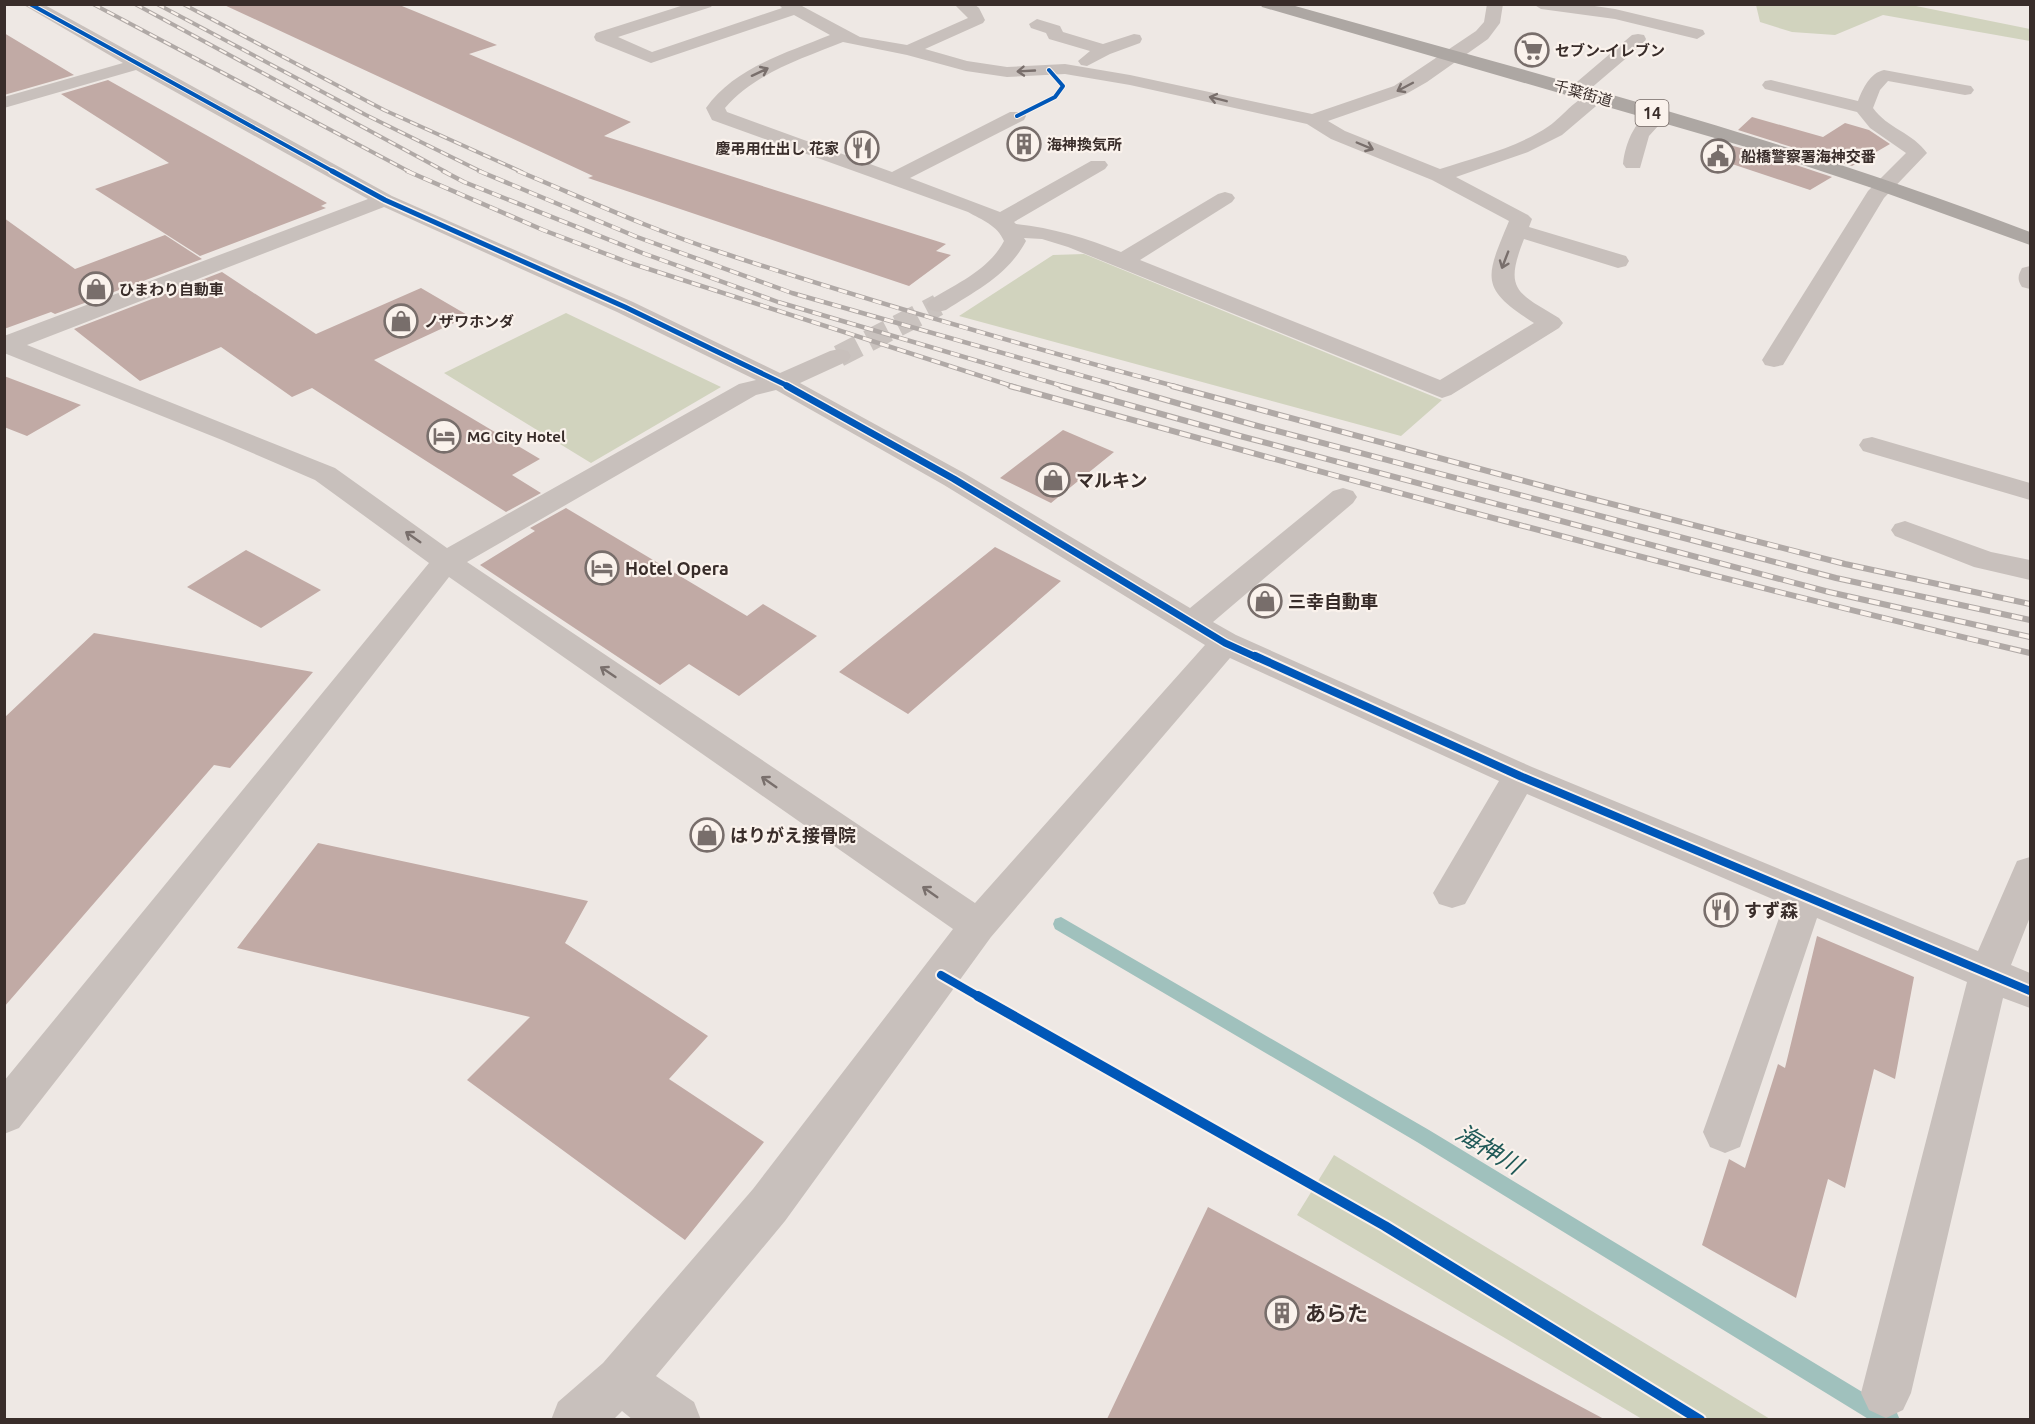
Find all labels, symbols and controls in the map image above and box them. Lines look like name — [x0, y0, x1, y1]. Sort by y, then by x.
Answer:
supermarket icon: セブン-イレブン — [1514, 32, 1550, 68]
place label: セブン-イレブン — [1555, 42, 1665, 59]
one-way arrow — [1017, 65, 1037, 76]
one-way arrow — [751, 66, 769, 78]
street label: 千葉街道 — [1552, 77, 1614, 109]
one-way arrow — [1397, 81, 1414, 93]
one-way arrow — [1209, 93, 1228, 105]
road number: 14 — [1636, 100, 1668, 126]
building icon: 海神換気所 — [1006, 126, 1042, 162]
restaurant icon: 慶弔用仕出し 花家 — [844, 130, 880, 166]
place label: 海神換気所 — [1047, 136, 1122, 153]
public building icon: 船橋警察署海神交番 — [1700, 138, 1736, 174]
place label: 慶弔用仕出し 花家 — [715, 140, 839, 157]
one-way arrow — [1356, 141, 1374, 152]
place label: 船橋警察署海神交番 — [1741, 148, 1876, 165]
one-way arrow — [1499, 250, 1510, 269]
shop icon: ひまわり自動車 — [78, 271, 114, 307]
place label: ひまわり自動車 — [119, 281, 224, 298]
shop icon: ノザワホンダ — [383, 303, 419, 339]
place label: ノザワホンダ — [424, 313, 514, 330]
hotel icon: MG City Hotel — [426, 418, 462, 454]
place label: MG City Hotel — [467, 428, 566, 445]
shop icon: マルキン — [1035, 462, 1071, 498]
place label: マルキン — [1076, 470, 1147, 490]
one-way arrow — [406, 531, 422, 543]
hotel icon: Hotel Opera — [584, 550, 620, 586]
place label: Hotel Opera — [625, 558, 729, 578]
shop icon: 三幸自動車 — [1247, 583, 1283, 619]
place label: 三幸自動車 — [1288, 591, 1378, 611]
one-way arrow — [601, 666, 617, 678]
one-way arrow — [762, 776, 778, 788]
shop icon: はりがえ接骨院 — [689, 817, 725, 853]
place label: はりがえ接骨院 — [730, 825, 856, 845]
one-way arrow — [922, 886, 939, 898]
restaurant icon: すず森 — [1703, 892, 1739, 928]
place label: すず森 — [1744, 900, 1798, 920]
water label: 海神川 — [1451, 1119, 1529, 1181]
building icon: あらた — [1264, 1295, 1300, 1331]
place label: あらた — [1305, 1301, 1368, 1325]

